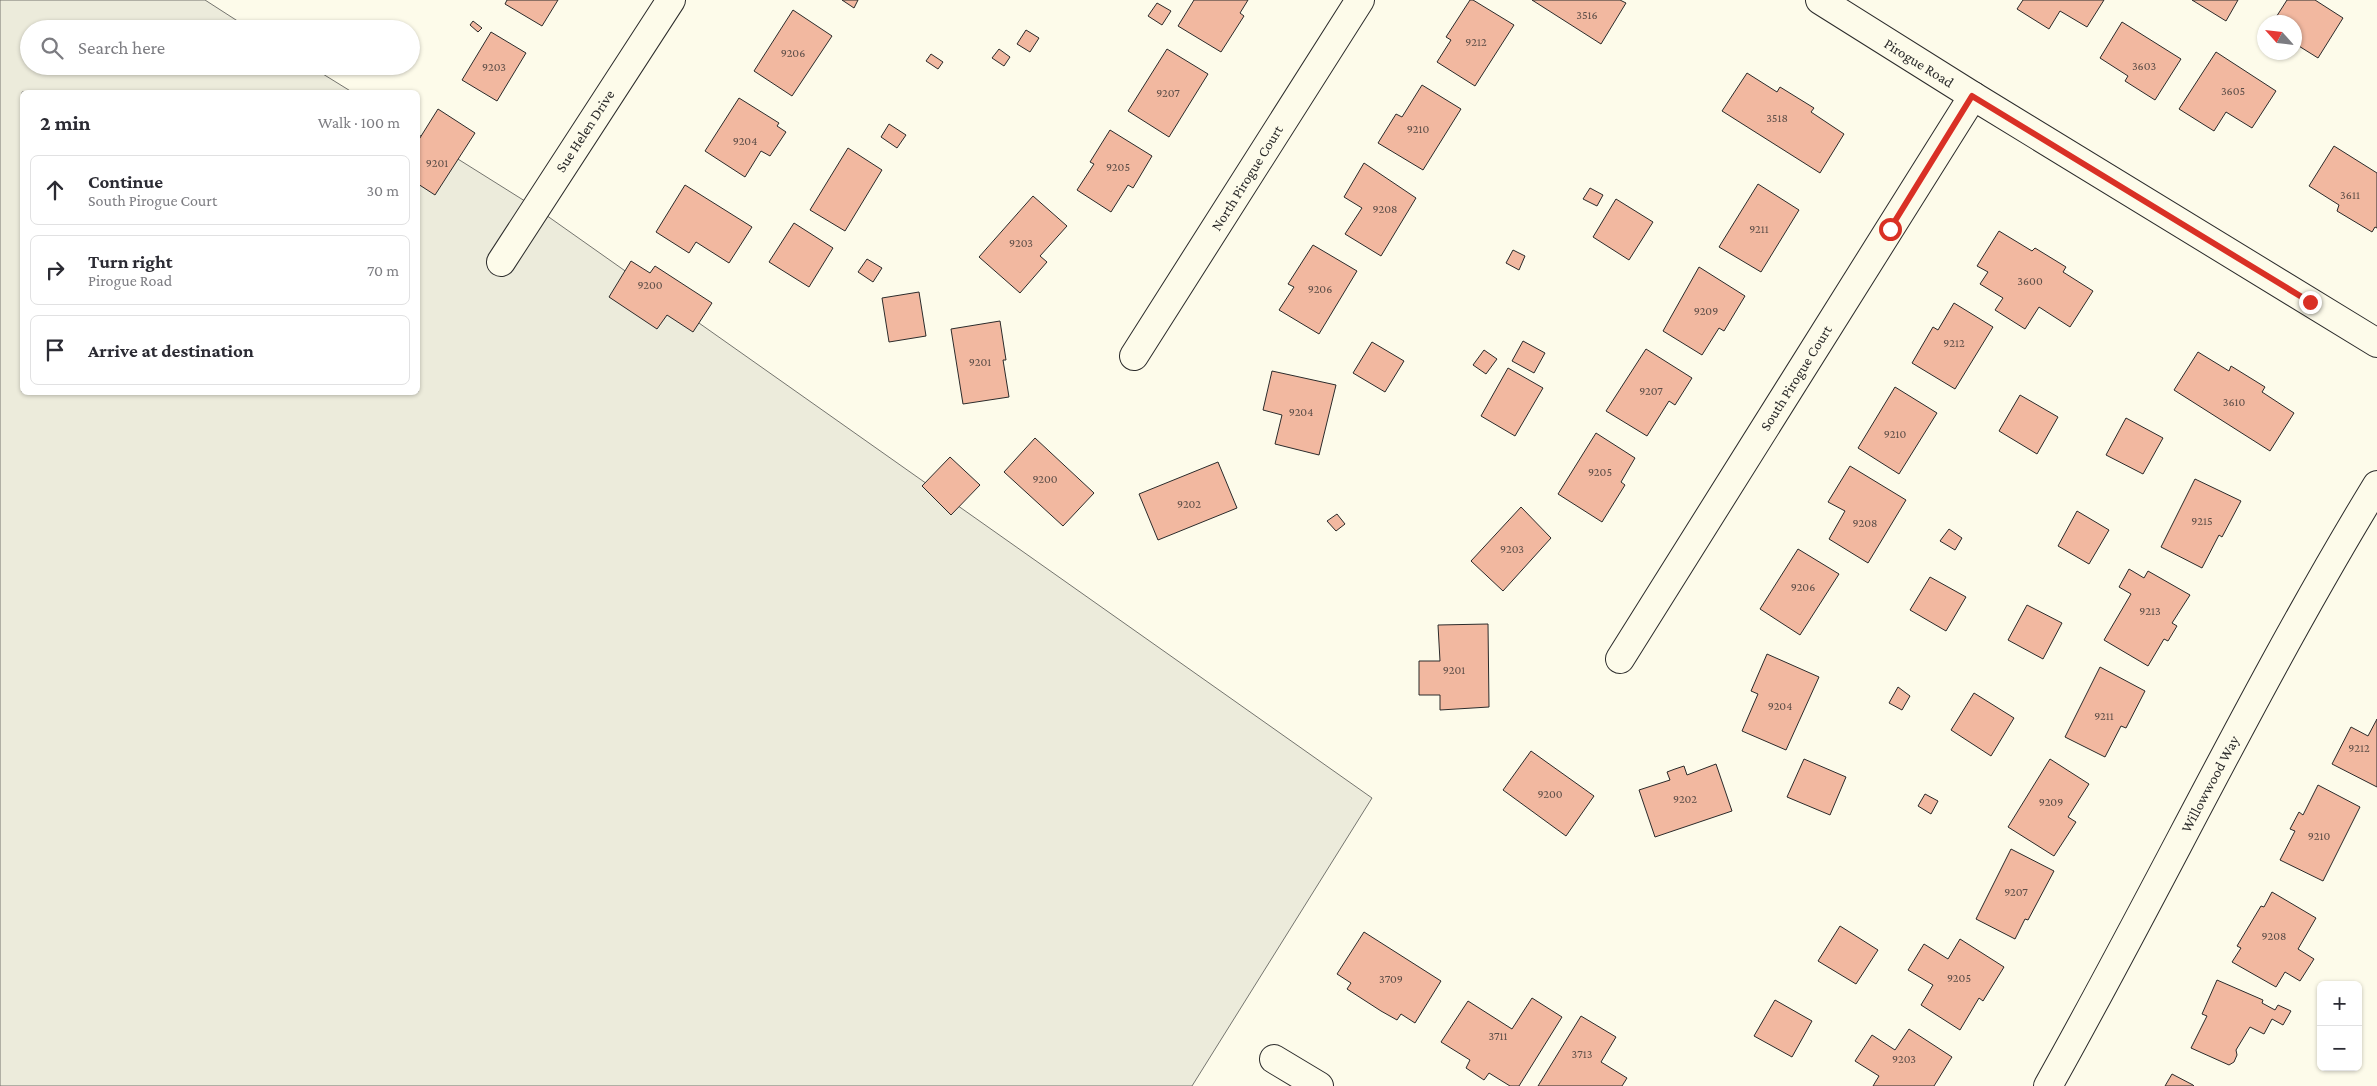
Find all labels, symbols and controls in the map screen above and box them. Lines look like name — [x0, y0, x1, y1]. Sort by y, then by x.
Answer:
house number: 3516 — [1576, 8, 1598, 22]
north arrow — [2257, 15, 2302, 60]
search box — [20, 20, 420, 75]
icon: search — [38, 34, 66, 62]
house number: 9212 — [1465, 35, 1487, 49]
street label: Pirogue Road — [1881, 35, 1957, 92]
text: Search here — [78, 37, 165, 58]
house number: 9206 — [781, 46, 805, 60]
house number: 3603 — [2132, 59, 2156, 73]
house number: 9203 — [482, 60, 506, 74]
house number: 3605 — [2221, 84, 2245, 98]
house number: 9207 — [1156, 86, 1180, 100]
street label: Sue Helen Drive — [552, 87, 618, 175]
text: 2 min — [40, 111, 91, 135]
house number: 3518 — [1766, 111, 1788, 125]
text: Walk · 100 m — [318, 114, 400, 131]
street label: North Pirogue Court — [1208, 121, 1287, 234]
house number: 9210 — [1407, 122, 1429, 136]
house number: 9204 — [733, 134, 757, 148]
house number: 9201 — [426, 156, 448, 170]
house number: 9205 — [1106, 160, 1130, 174]
text: Continue — [88, 171, 163, 192]
icon: ahead — [41, 176, 69, 204]
text: 30 m — [367, 182, 399, 199]
house number: 3611 — [2340, 188, 2360, 202]
text: South Pirogue Court — [88, 192, 217, 209]
house number: 9208 — [1373, 202, 1397, 216]
route start — [1879, 218, 1902, 241]
house number: 9211 — [1749, 222, 1769, 236]
house number: 9203 — [1009, 236, 1033, 250]
text: Turn right — [88, 251, 173, 272]
icon: right — [41, 256, 69, 284]
text: 70 m — [367, 262, 399, 279]
text: Pirogue Road — [88, 272, 172, 289]
house number: 3600 — [2017, 274, 2043, 288]
house number: 9200 — [637, 278, 663, 292]
house number: 9206 — [1308, 282, 1332, 296]
route end — [2299, 291, 2322, 314]
house number: 9209 — [1694, 304, 1718, 318]
street label: South Pirogue Court — [1757, 321, 1836, 434]
icon: arrive — [41, 336, 69, 364]
house number: 9212 — [1943, 336, 1965, 350]
text: Arrive at destination — [88, 340, 254, 361]
house number: 9201 — [969, 355, 991, 369]
house number: 9207 — [1639, 384, 1663, 398]
house number: 3610 — [2223, 395, 2245, 409]
house number: 9204 — [1289, 405, 1313, 419]
house number: 9210 — [1884, 427, 1906, 441]
house number: 9205 — [1588, 465, 1612, 479]
house number: 9200 — [1032, 472, 1058, 486]
house number: 9202 — [1177, 497, 1201, 511]
house number: 9215 — [2191, 514, 2213, 528]
house number: 9208 — [1853, 516, 1877, 530]
house number: 9203 — [1500, 542, 1524, 556]
house number: 9206 — [1791, 580, 1815, 594]
house number: 9213 — [2139, 604, 2161, 618]
house number: 9201 — [1443, 663, 1465, 677]
house number: 9204 — [1768, 699, 1792, 713]
house number: 9211 — [2094, 709, 2114, 723]
street label: Willowwood Way — [2178, 733, 2243, 836]
house number: 9212 — [2348, 741, 2370, 755]
house number: 9200 — [1537, 787, 1563, 801]
house number: 9202 — [1673, 792, 1697, 806]
house number: 9209 — [2039, 795, 2063, 809]
house number: 9210 — [2308, 829, 2330, 843]
house number: 9207 — [2004, 885, 2028, 899]
house number: 9208 — [2262, 929, 2286, 943]
house number: 9205 — [1947, 971, 1971, 985]
house number: 3709 — [1379, 972, 1403, 986]
map controls — [2317, 981, 2362, 1071]
button: + — [2317, 981, 2362, 1026]
button: − — [2317, 1026, 2362, 1071]
house number: 3711 — [1488, 1029, 1508, 1043]
house number: 3713 — [1572, 1047, 1593, 1061]
house number: 9203 — [1892, 1052, 1916, 1066]

